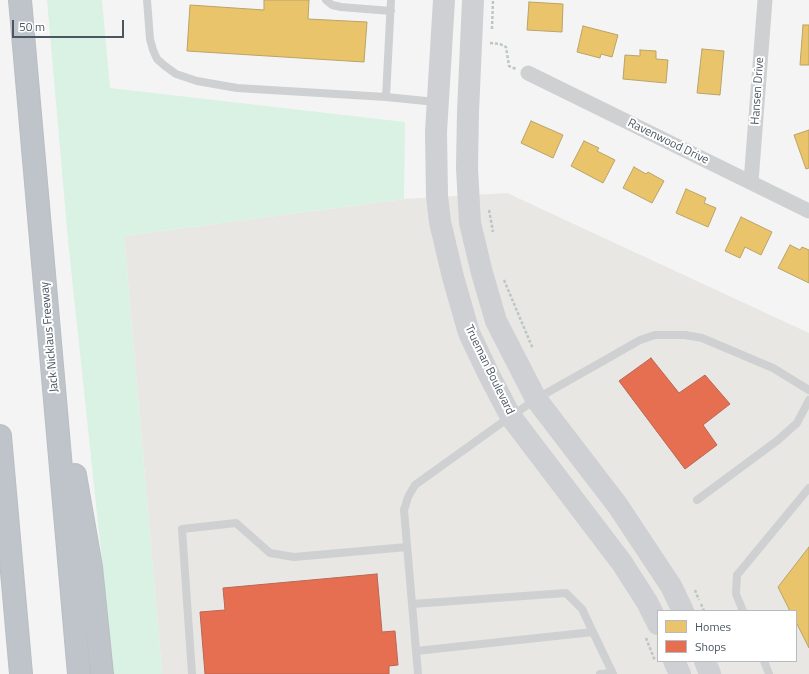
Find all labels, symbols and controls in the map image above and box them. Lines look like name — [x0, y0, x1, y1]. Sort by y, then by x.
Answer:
scale bar — [14, 12, 126, 38]
text: 50 m — [19, 17, 45, 36]
street label: Hansen Drive — [748, 57, 768, 125]
street label: Ravenwood Drive — [625, 116, 711, 168]
street label: Jack Nicklaus Freeway — [38, 281, 62, 393]
street label: Trueman Boulevard — [461, 323, 517, 417]
legend — [657, 610, 797, 662]
text: Homes — [695, 617, 731, 636]
text: Shops — [695, 637, 726, 656]

